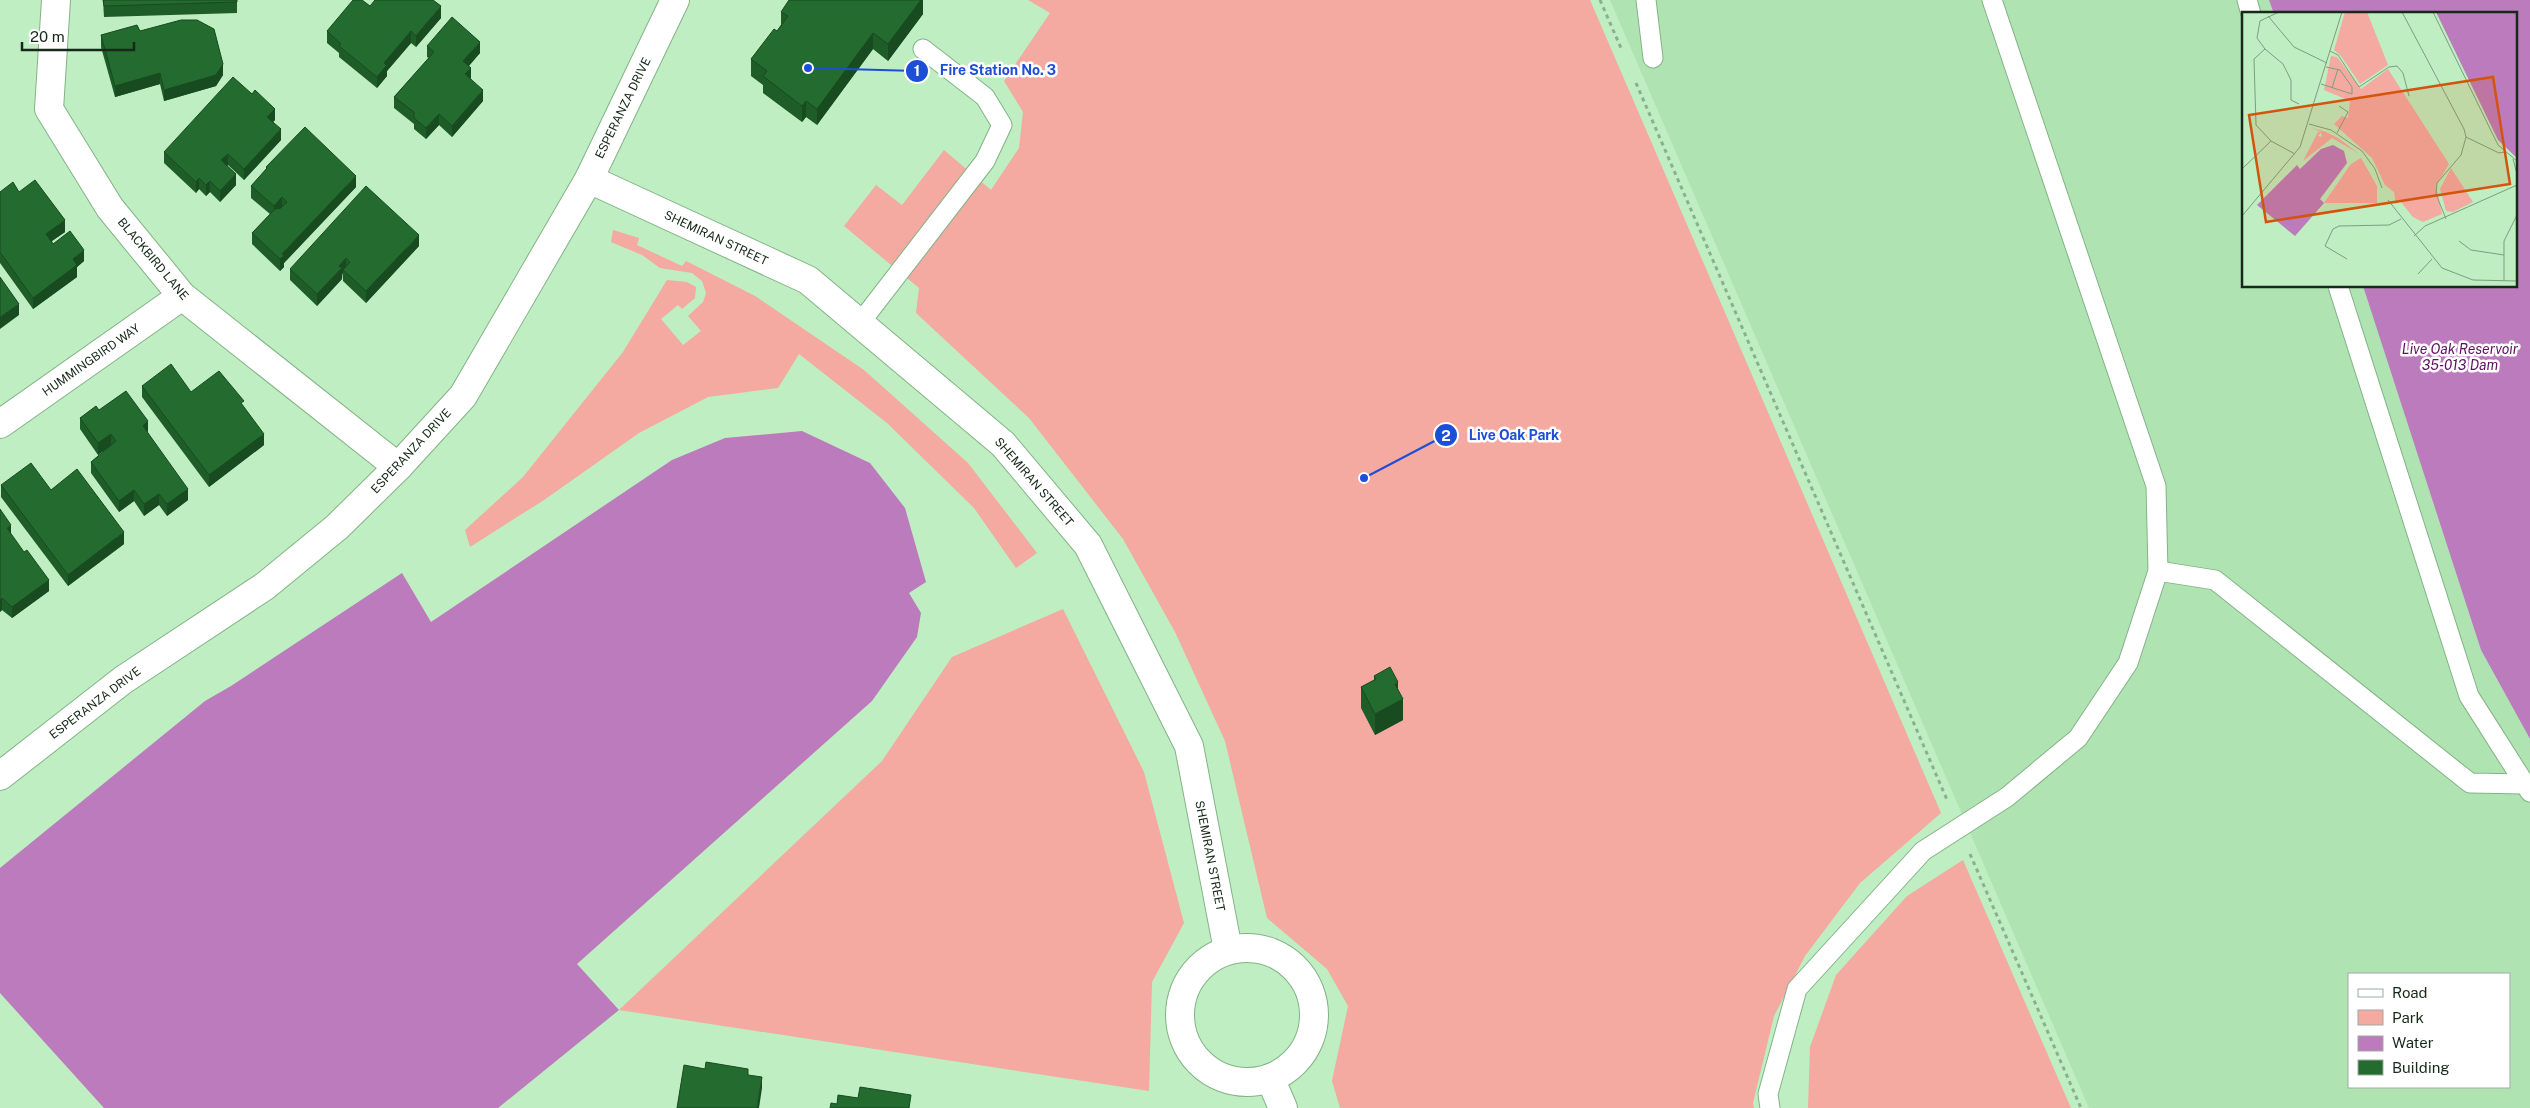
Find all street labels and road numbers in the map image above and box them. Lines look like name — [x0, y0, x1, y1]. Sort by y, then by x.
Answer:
street label: ESPERANZA DRIVE — [592, 55, 654, 161]
street label: SHEMIRAN STREET — [662, 208, 770, 268]
street label: BLACKBIRD LANE — [115, 215, 191, 303]
street label: HUMMINGBIRD WAY — [40, 321, 143, 399]
street label: ESPERANZA DRIVE — [368, 406, 454, 496]
street label: SHEMIRAN STREET — [992, 435, 1076, 529]
street label: ESPERANZA DRIVE — [47, 664, 143, 742]
street label: SHEMIRAN STREET — [1192, 799, 1228, 913]

